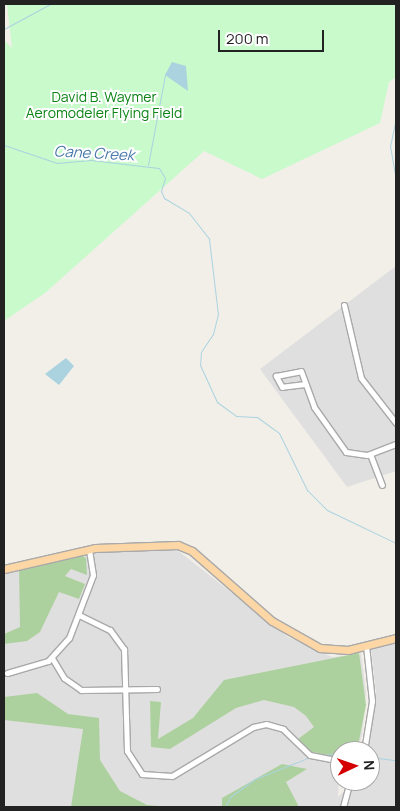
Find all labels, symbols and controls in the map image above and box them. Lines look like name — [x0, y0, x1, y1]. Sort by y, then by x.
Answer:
scale bar — [220, 20, 326, 52]
text: 200 m — [226, 28, 269, 49]
park label: David B. Waymer Aeromodeler Flying Field — [26, 89, 182, 121]
water label: Cane Creek — [53, 142, 135, 164]
north arrow — [330, 741, 380, 791]
text: N — [360, 760, 379, 771]

